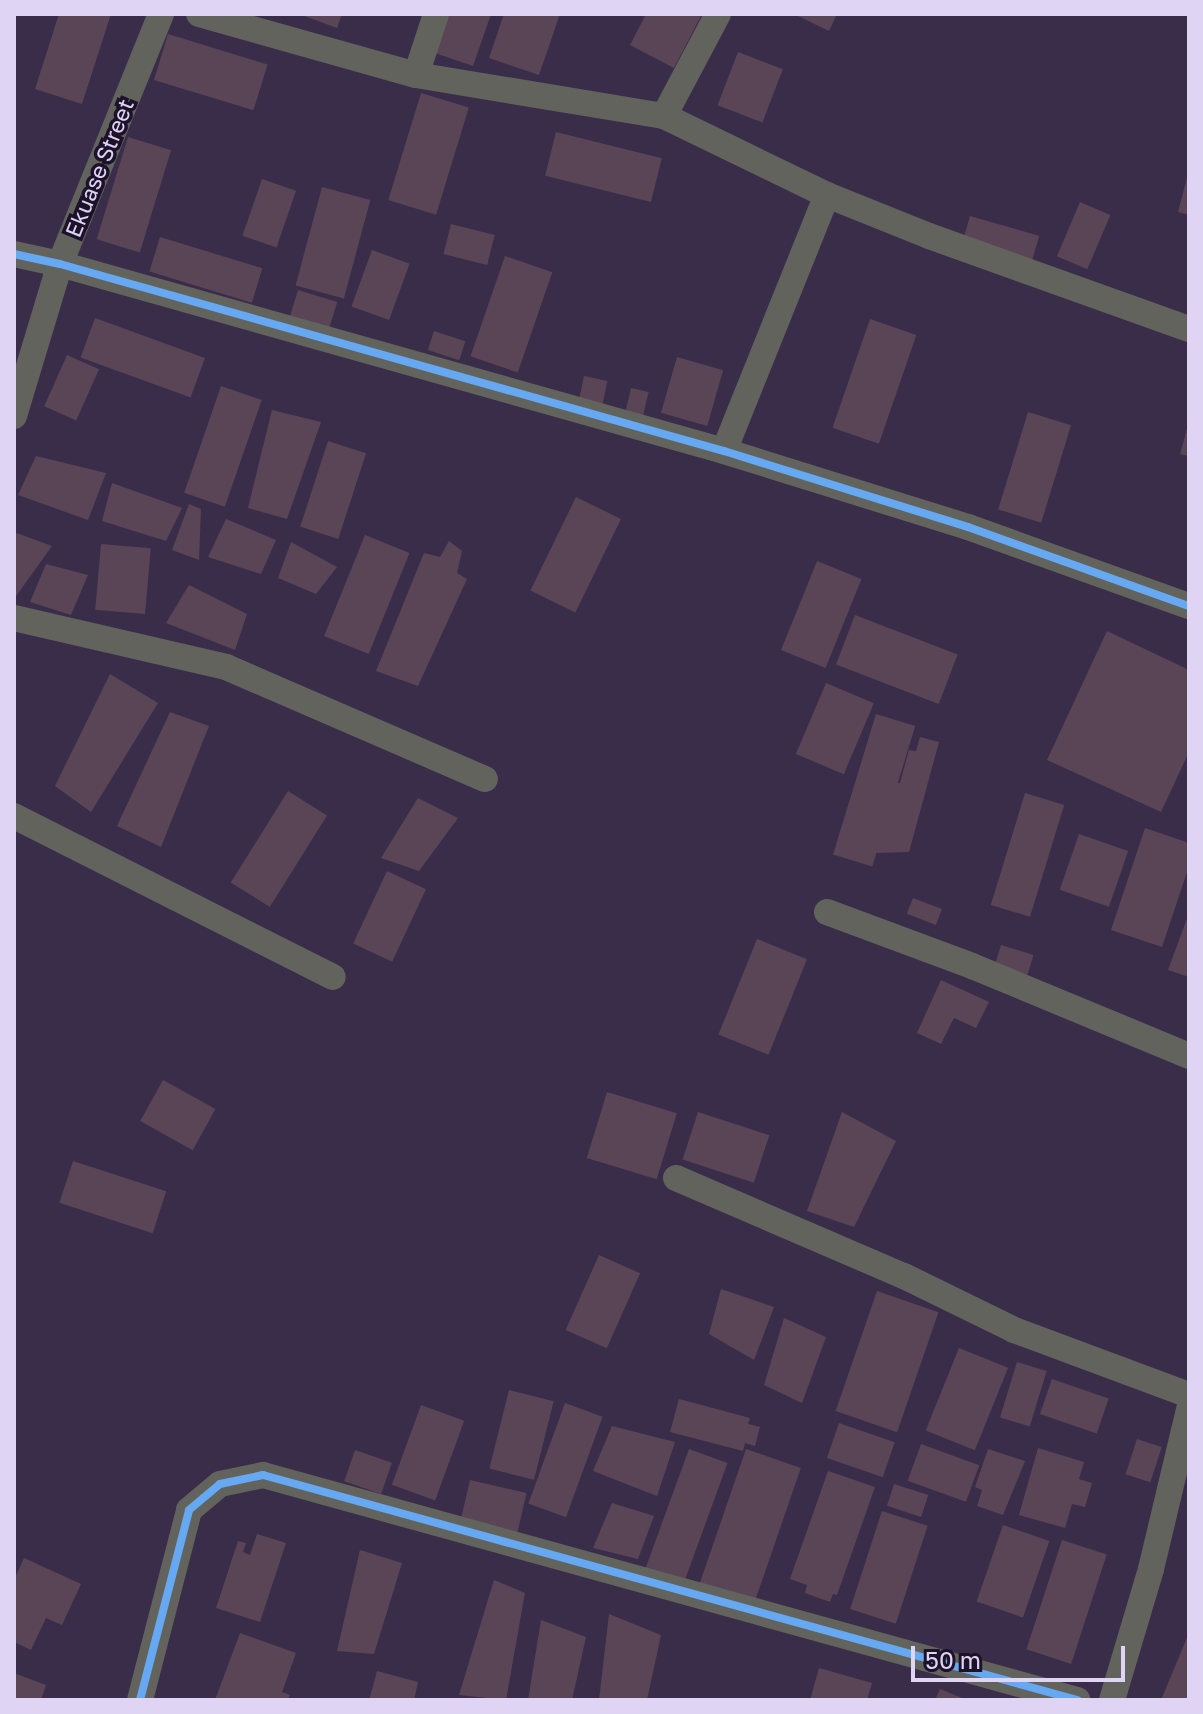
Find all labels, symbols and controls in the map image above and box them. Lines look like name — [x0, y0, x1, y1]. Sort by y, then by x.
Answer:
street label: Ekuase Street — [59, 95, 139, 241]
scale bar — [915, 1630, 1129, 1680]
text: 50 m — [925, 1645, 981, 1674]

